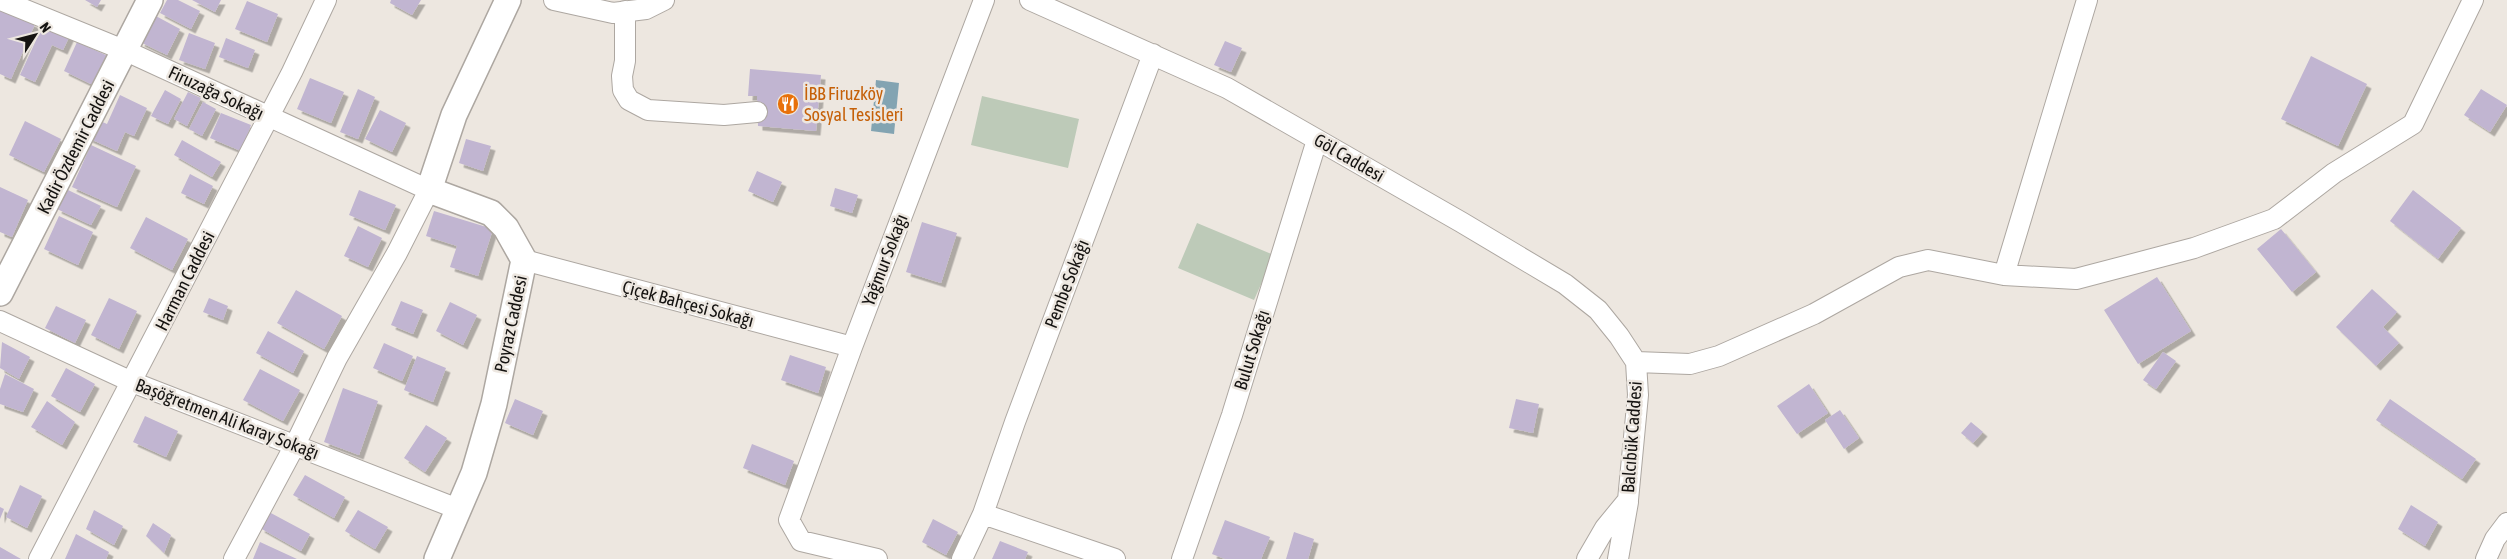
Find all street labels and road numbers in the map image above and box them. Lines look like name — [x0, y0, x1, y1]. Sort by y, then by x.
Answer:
street label: Firuzağa Sokağı — [165, 61, 267, 124]
street label: Kadir Özdemir Caddesi — [33, 76, 118, 217]
street label: Göl Caddesi — [1310, 129, 1388, 186]
street label: Yağmur Sokağı — [857, 211, 912, 309]
street label: Harman Caddesi — [150, 228, 219, 334]
street label: Pembe Sokağı — [1040, 237, 1093, 331]
street label: Poyraz Caddesi — [490, 273, 531, 374]
street label: Çiçek Bahçesi Sokağı — [620, 276, 756, 331]
street label: Bulut Sokağı — [1229, 307, 1274, 392]
street label: Başöğretmen Ali Karay Sokağı — [132, 374, 322, 463]
street label: Balcıbük Caddesi — [1617, 380, 1646, 494]

